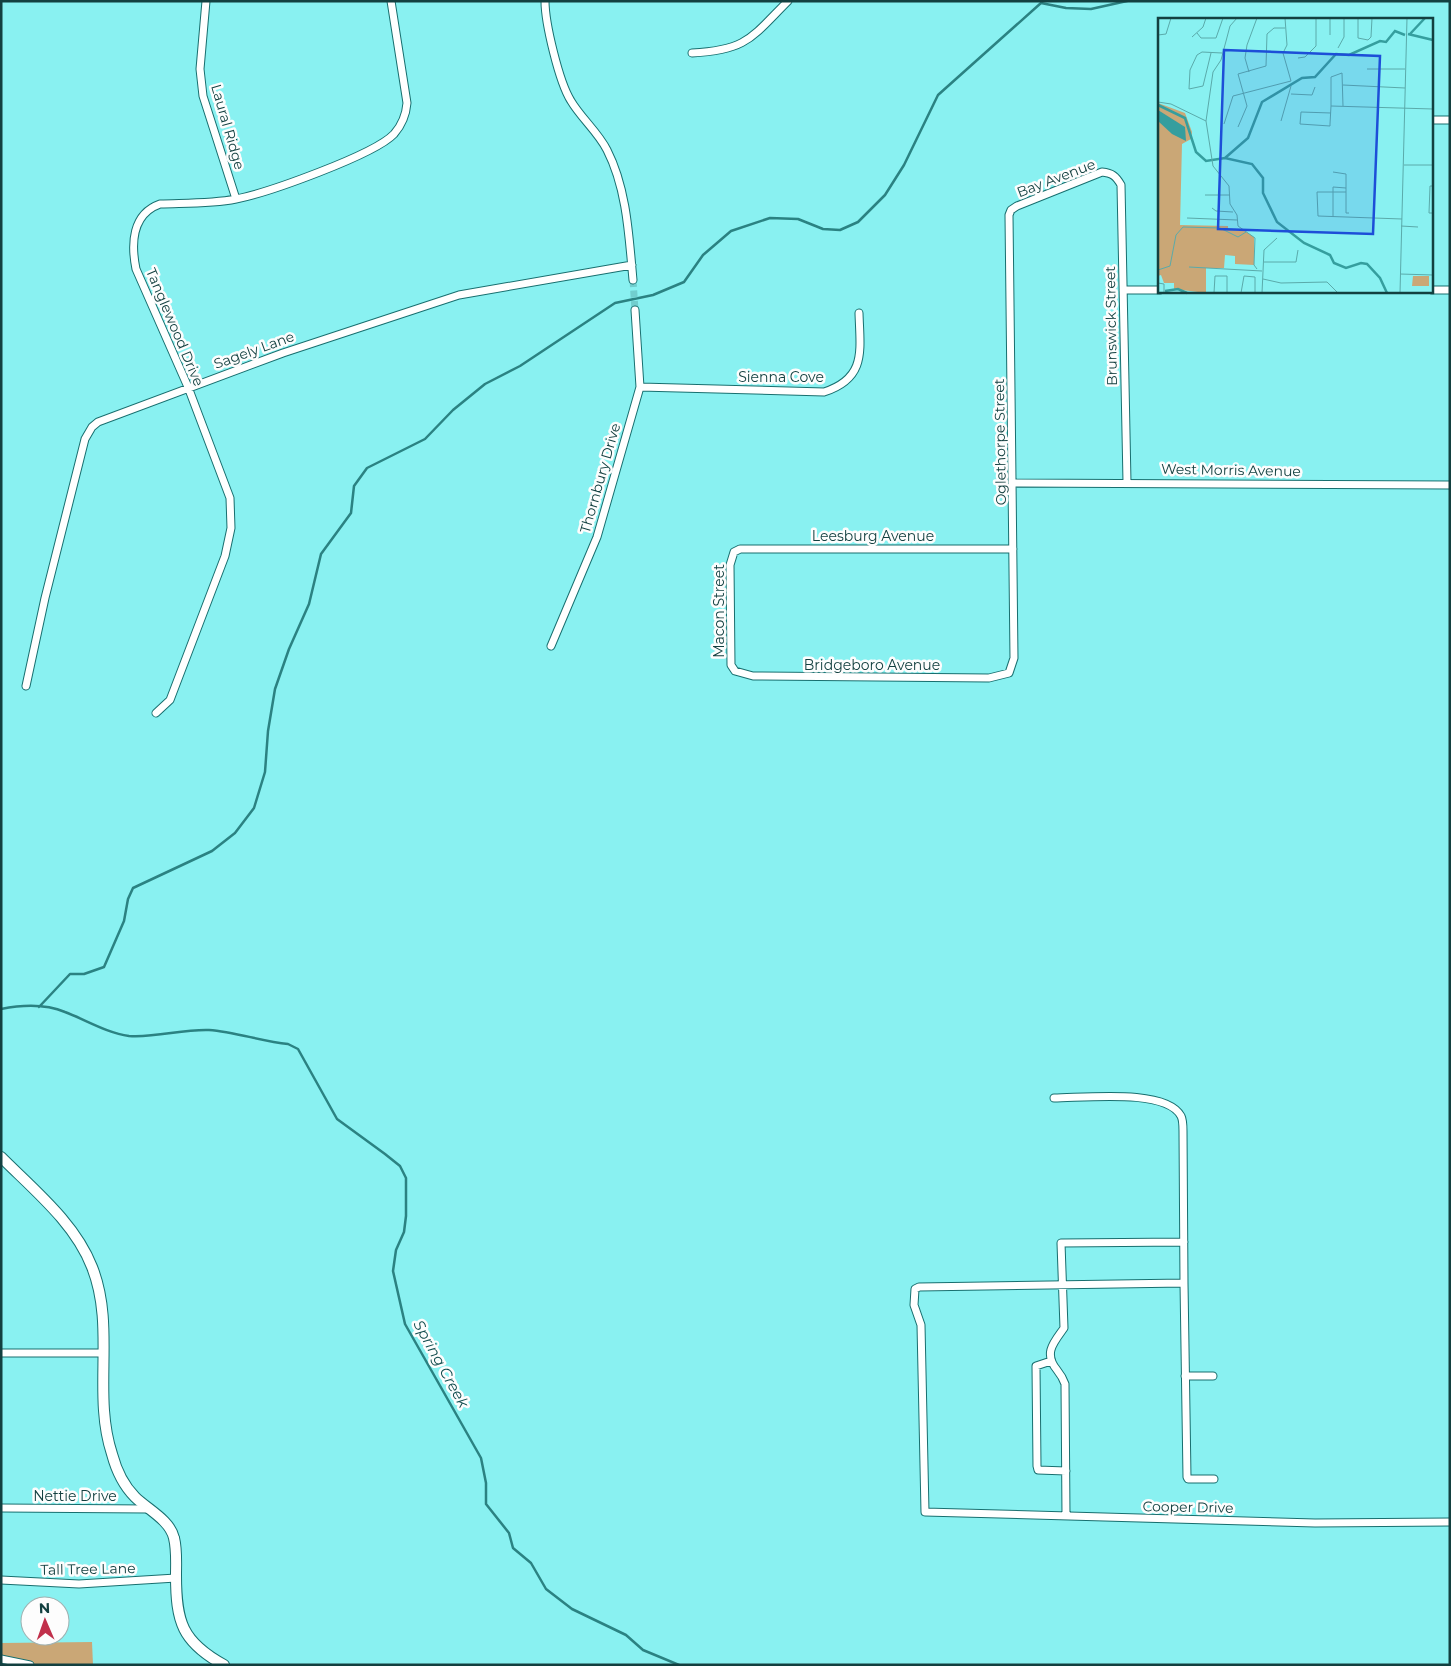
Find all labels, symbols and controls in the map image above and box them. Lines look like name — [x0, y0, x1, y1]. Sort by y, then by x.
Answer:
inset map — [1158, 18, 1434, 292]
street label: Laural Ridge — [207, 82, 249, 172]
street label: Bay Avenue — [1014, 155, 1098, 201]
street label: Tanglewood Drive — [142, 265, 208, 389]
street label: Brunswick Street — [1101, 266, 1121, 386]
street label: Sagely Lane — [211, 327, 297, 373]
street label: Sienna Cove — [738, 368, 824, 386]
street label: Oglethorpe Street — [990, 378, 1010, 506]
street label: Thornbury Drive — [576, 421, 624, 535]
street label: West Morris Avenue — [1161, 460, 1301, 480]
street label: Leesburg Avenue — [812, 527, 934, 545]
street label: Macon Street — [710, 564, 728, 658]
street label: Bridgeboro Avenue — [804, 656, 940, 674]
water label: Spring Creek — [410, 1317, 474, 1412]
street label: Nettie Drive — [33, 1487, 117, 1505]
street label: Cooper Drive — [1142, 1497, 1234, 1517]
street label: Tall Tree Lane — [40, 1559, 136, 1579]
north arrow — [20, 1596, 70, 1646]
text: N — [39, 1599, 51, 1617]

